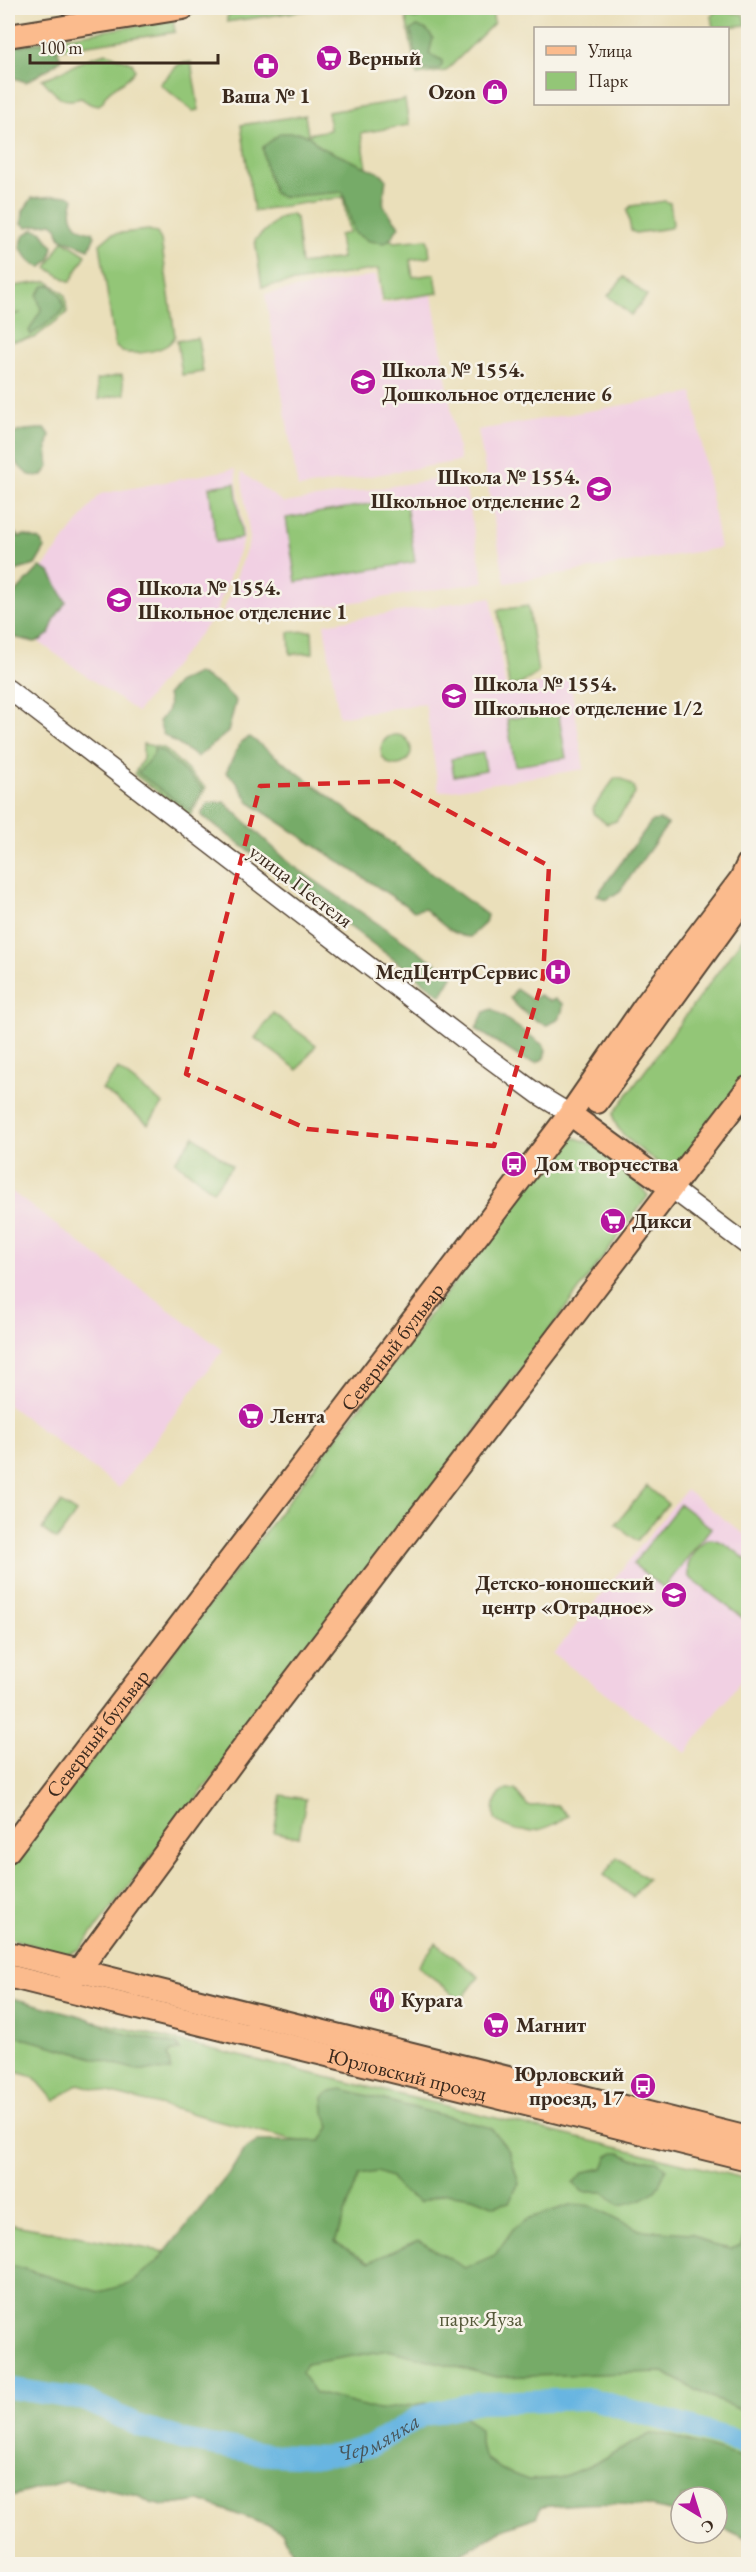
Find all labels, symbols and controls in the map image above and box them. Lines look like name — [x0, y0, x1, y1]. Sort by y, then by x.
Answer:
scale bar — [30, 27, 218, 65]
legend — [534, 27, 729, 105]
text: 100 m — [39, 36, 83, 59]
text: Улица — [587, 39, 633, 62]
supermarket icon: Верный — [314, 43, 344, 73]
place label: Верный — [348, 44, 421, 71]
pharmacy icon: Ваша № 1 — [251, 51, 281, 81]
text: Парк — [588, 69, 628, 92]
shop icon: Ozon — [480, 77, 510, 107]
place label: Ozon — [428, 78, 476, 105]
place label: Ваша № 1 — [222, 82, 310, 109]
place label: Школа № 1554. Дошкольное отделение 6 — [382, 356, 612, 407]
school or university icon: Школа № 1554. Дошкольное отделение 6 — [348, 367, 378, 397]
place label: Школа № 1554. Школьное отделение 2 — [371, 463, 580, 514]
school or university icon: Школа № 1554. Школьное отделение 2 — [584, 474, 614, 504]
place label: Школа № 1554. Школьное отделение 1 — [138, 574, 347, 625]
school or university icon: Школа № 1554. Школьное отделение 1 — [104, 585, 134, 615]
place label: Школа № 1554. Школьное отделение 1/2 — [474, 670, 703, 721]
school or university icon: Школа № 1554. Школьное отделение 1/2 — [439, 681, 469, 711]
street label: улица Пестеля — [244, 838, 359, 934]
hospital icon: МедЦентрСервис — [543, 957, 573, 987]
place label: МедЦентрСервис — [375, 958, 538, 985]
bus stop icon: Дом творчества — [499, 1149, 529, 1179]
place label: Дом творчества — [534, 1150, 679, 1177]
supermarket icon: Дикси — [598, 1206, 628, 1236]
place label: Дикси — [632, 1207, 692, 1234]
street label: Северный бульвар — [334, 1277, 450, 1416]
supermarket icon: Лента — [236, 1401, 266, 1431]
place label: Лента — [270, 1402, 326, 1429]
place label: Детско-юношеский центр «Отрадное» — [475, 1569, 654, 1620]
school or university icon: Детско-юношеский центр «Отрадное» — [659, 1580, 689, 1610]
street label: Северный бульвар — [40, 1663, 155, 1803]
restaurant icon: Курага — [367, 1985, 397, 2015]
place label: Курага — [401, 1986, 464, 2013]
supermarket icon: Магнит — [481, 2010, 511, 2040]
place label: Магнит — [516, 2011, 587, 2038]
street label: Юрловский проезд — [325, 2041, 490, 2107]
place label: Юрловский проезд, 17 — [514, 2060, 625, 2111]
bus stop icon: Юрловский проезд, 17 — [628, 2071, 658, 2101]
park label: парк Яуза — [439, 2305, 523, 2332]
water label: Чермянка — [334, 2406, 425, 2468]
north arrow — [669, 2485, 729, 2545]
text: С — [697, 2515, 719, 2538]

